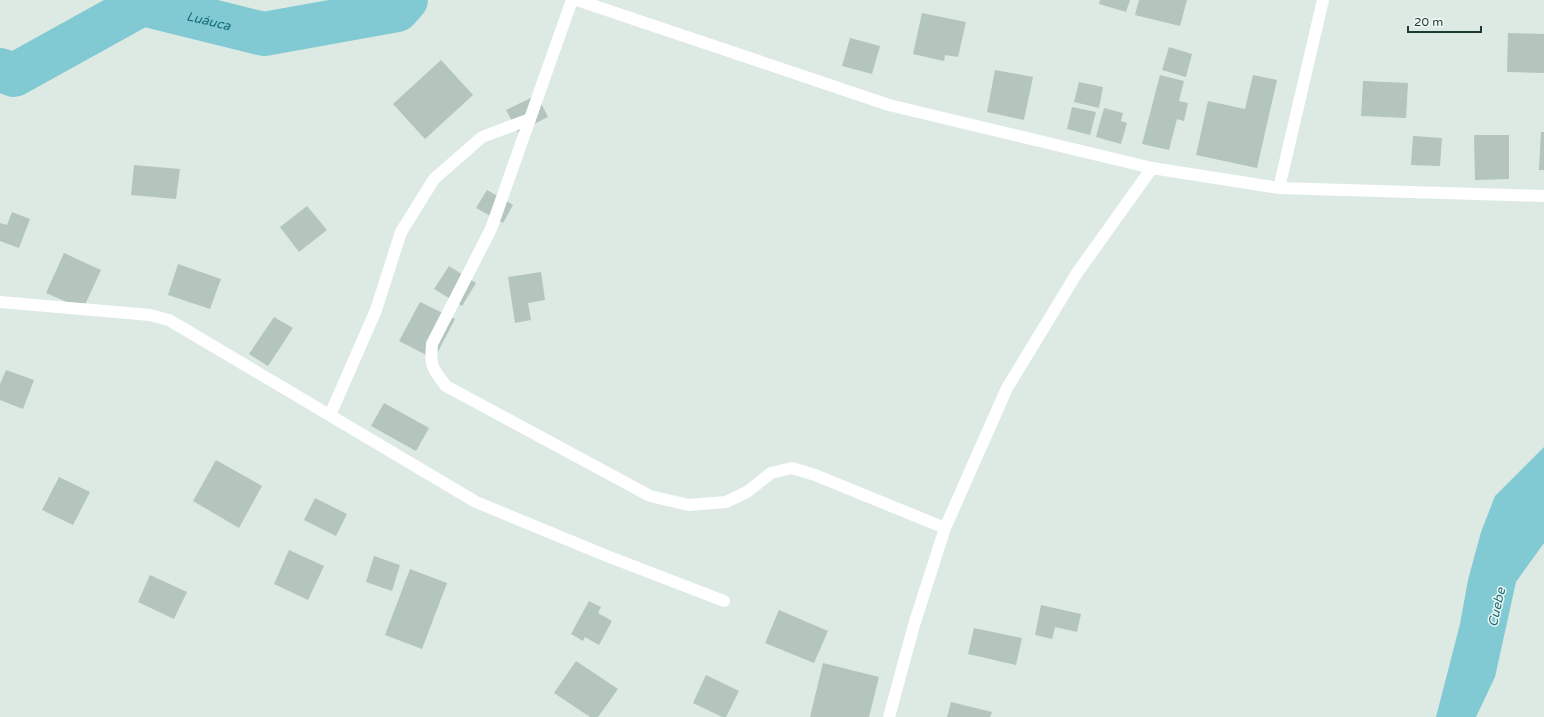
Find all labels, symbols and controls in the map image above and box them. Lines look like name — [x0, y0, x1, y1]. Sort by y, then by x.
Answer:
water label: Luáuca — [185, 8, 233, 35]
scale bar — [1408, 8, 1481, 34]
text: 20 m — [1414, 15, 1443, 29]
water label: Cuebe — [1485, 585, 1509, 628]

